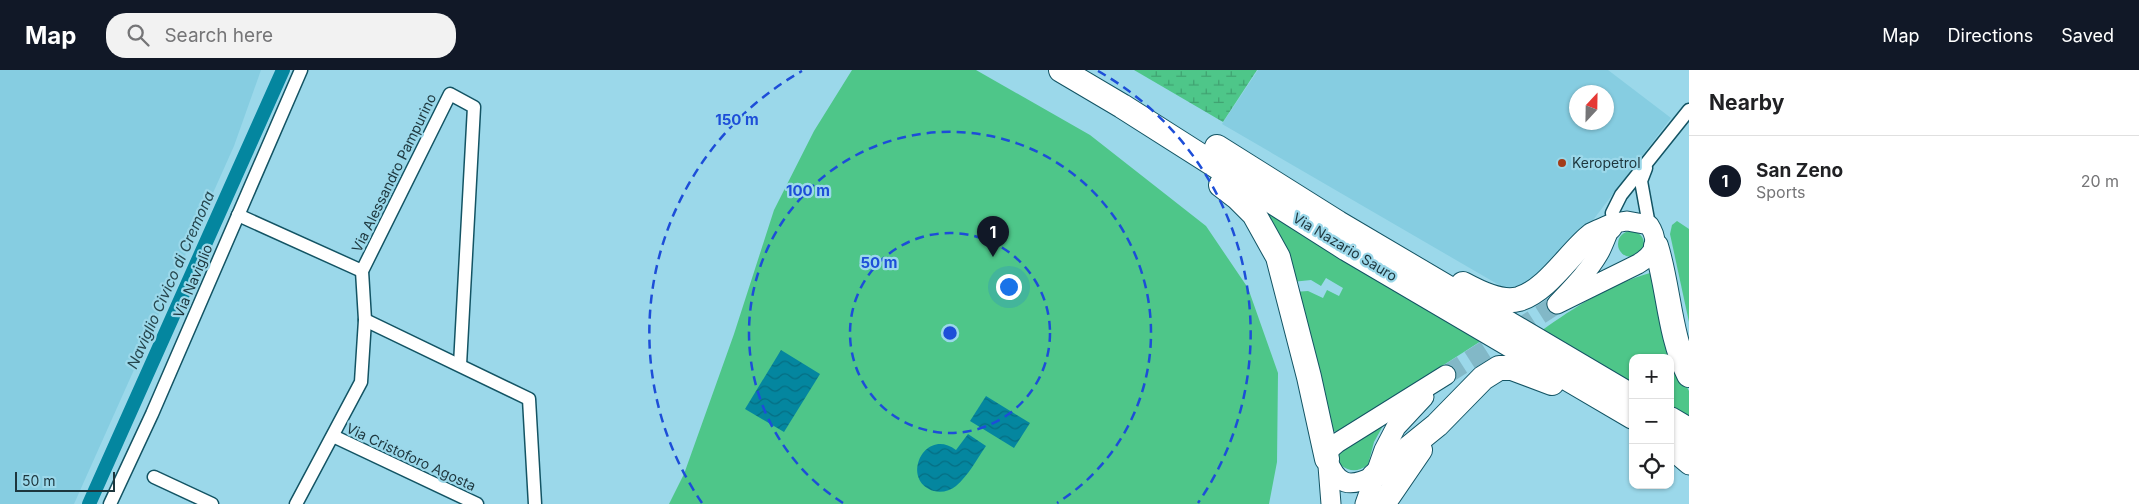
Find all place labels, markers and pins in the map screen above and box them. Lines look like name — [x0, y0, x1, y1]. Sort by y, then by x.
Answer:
place label: Keropetrol — [1572, 154, 1641, 171]
marker: Keropetrol — [1556, 157, 1568, 169]
pin: 1 — [977, 216, 1009, 257]
centre of rings — [941, 324, 959, 342]

